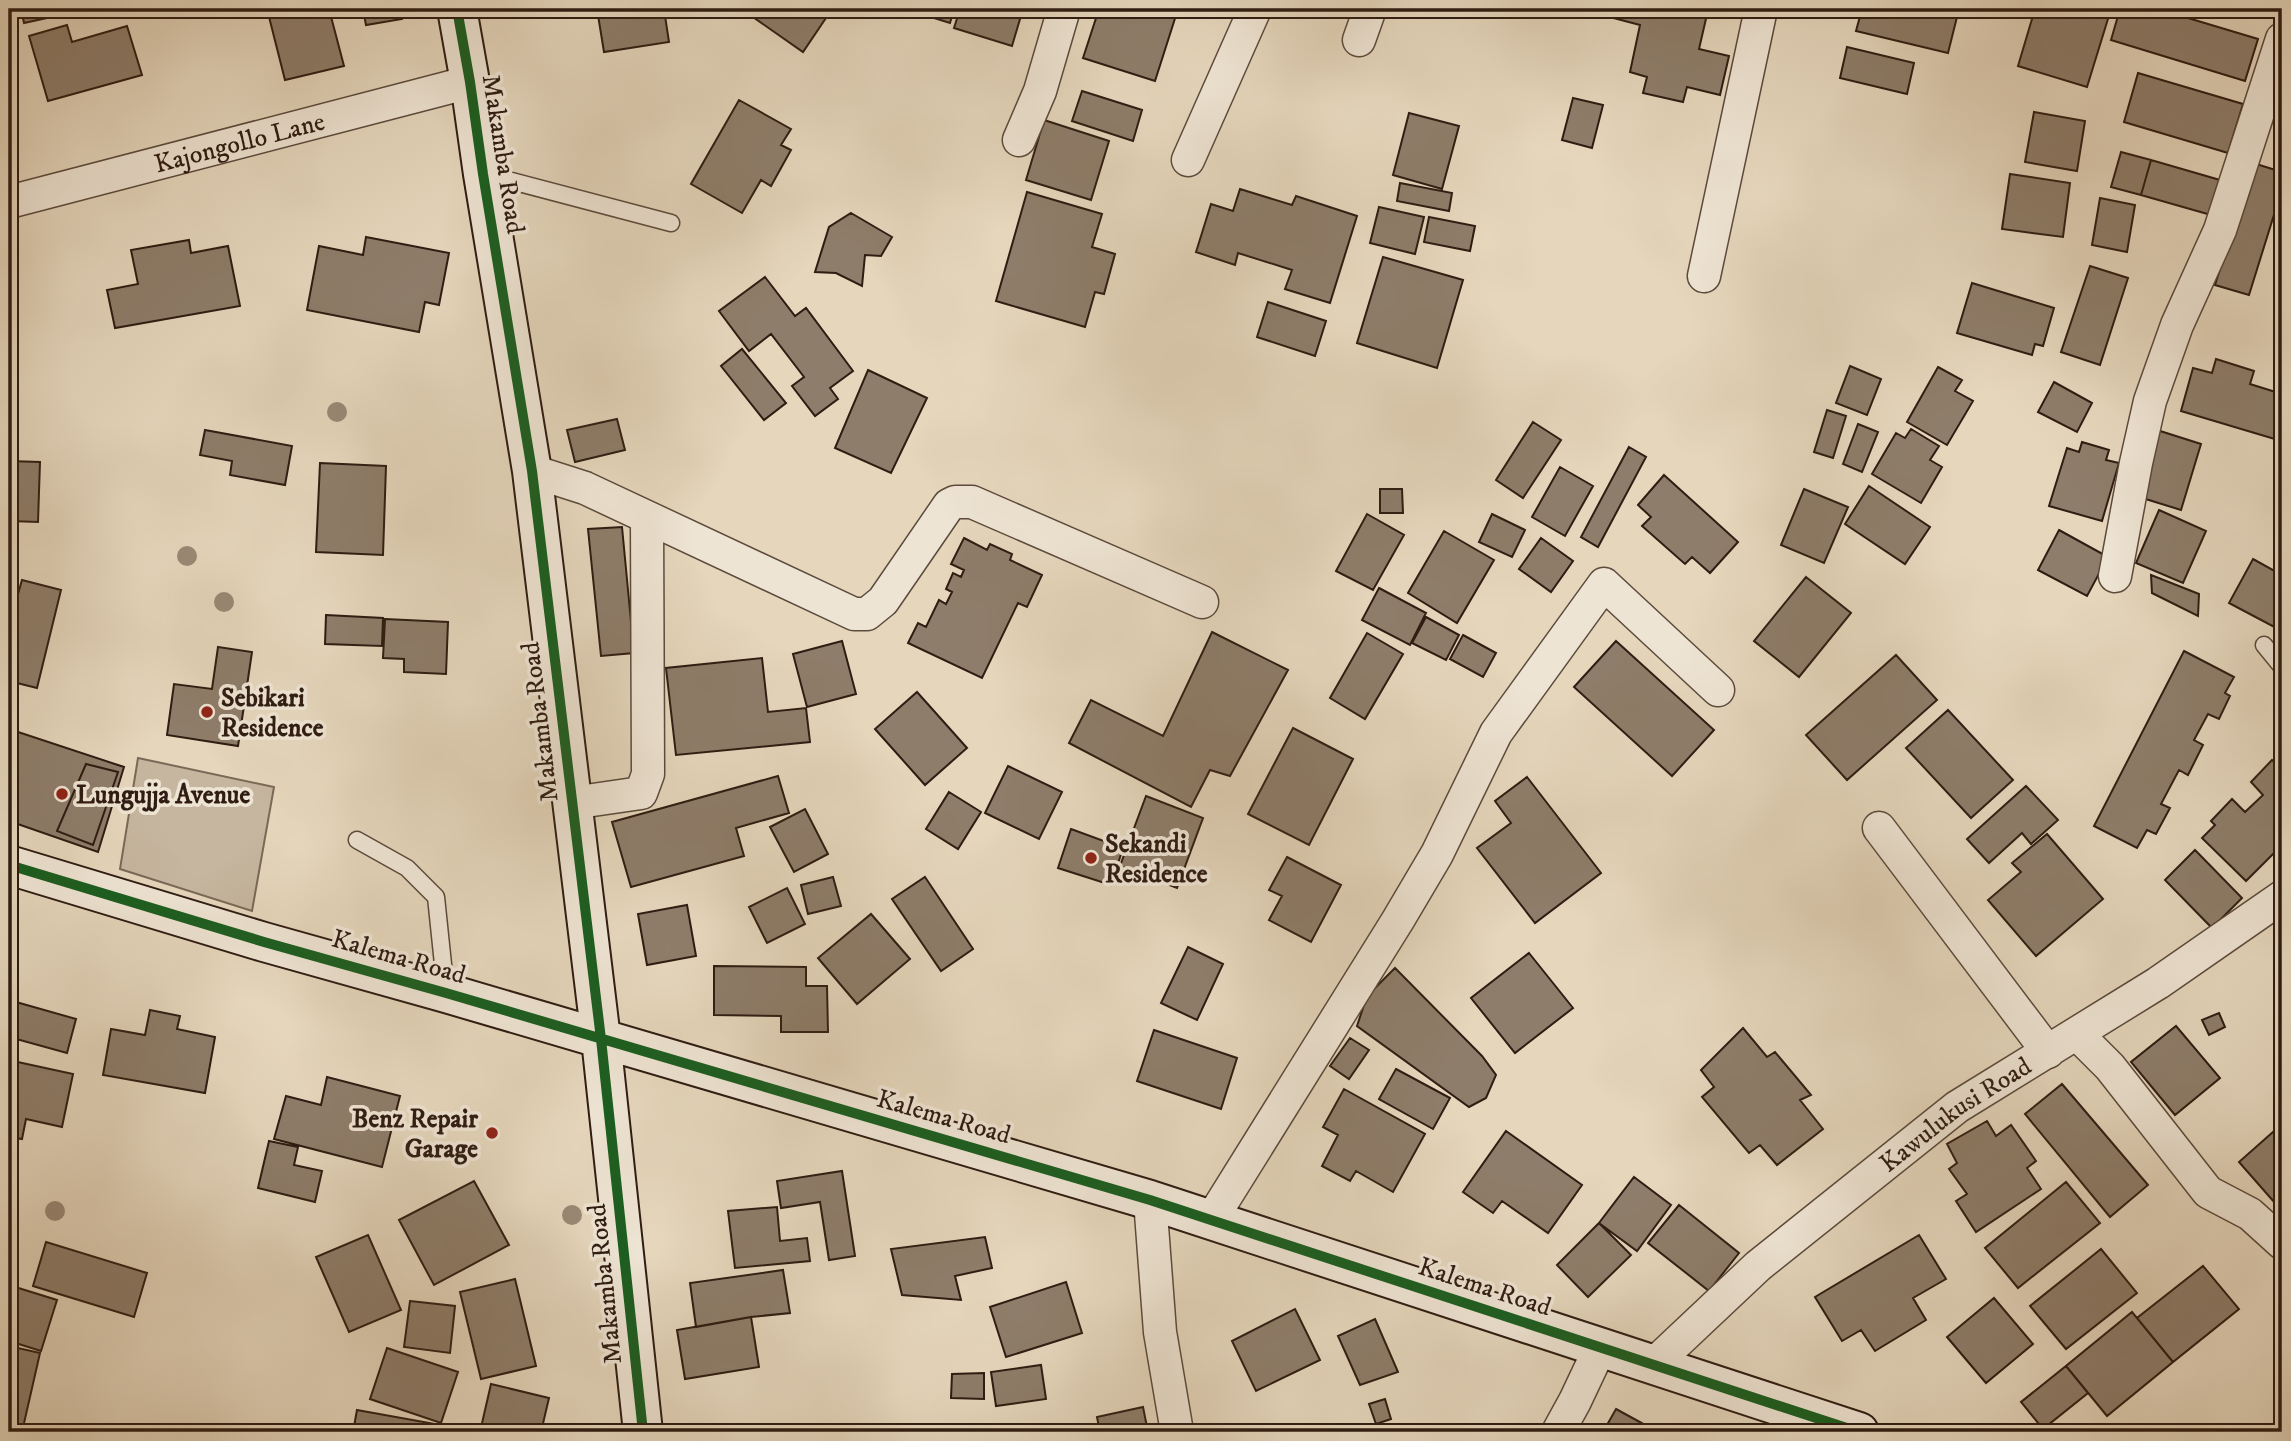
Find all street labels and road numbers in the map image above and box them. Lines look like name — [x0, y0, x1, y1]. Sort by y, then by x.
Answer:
street label: Makamba Road — [474, 72, 531, 236]
street label: Kajongollo Lane — [151, 105, 328, 181]
street label: Makamba Road — [514, 640, 567, 804]
street label: Kalema Road — [328, 923, 469, 992]
street label: Kawulukusi Road — [1873, 1050, 2038, 1180]
street label: Kalema Road — [873, 1083, 1014, 1152]
street label: Makamba Road — [581, 1202, 630, 1366]
street label: Kalema Road — [1414, 1250, 1555, 1324]

